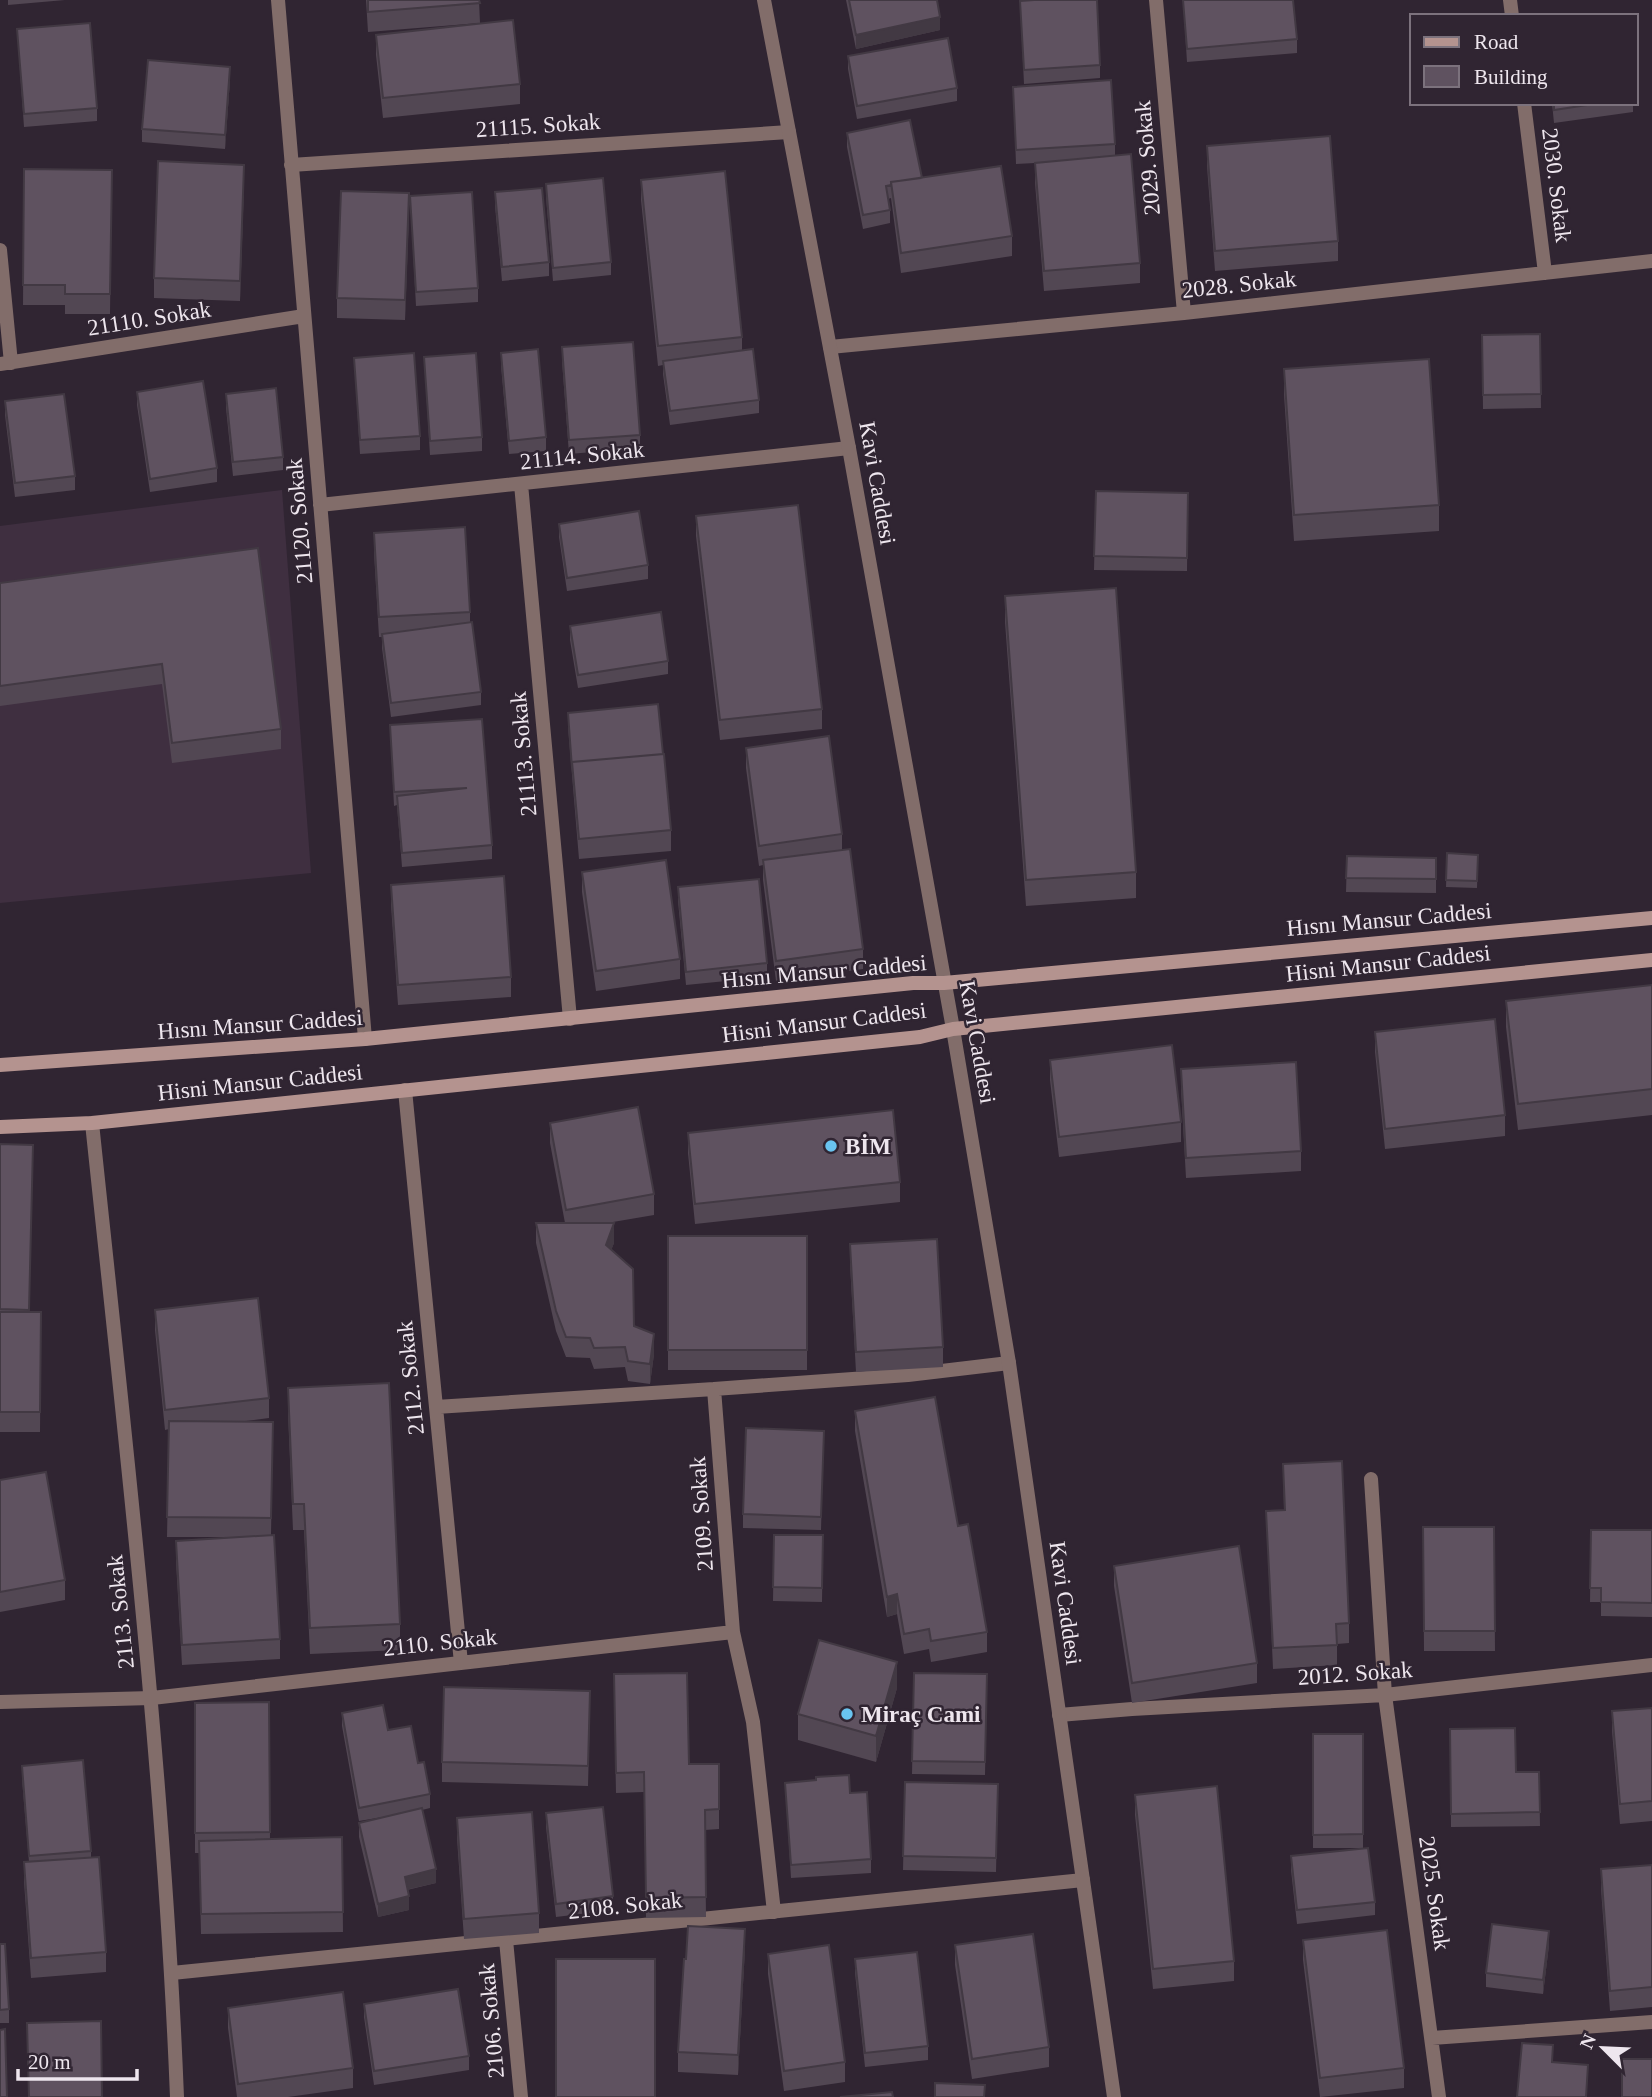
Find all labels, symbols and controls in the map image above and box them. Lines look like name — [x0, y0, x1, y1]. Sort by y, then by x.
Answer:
legend — [1410, 14, 1638, 105]
text: Road — [1474, 30, 1519, 54]
text: Building — [1474, 65, 1548, 89]
street label: 2029. Sokak — [1130, 99, 1165, 216]
street label: 21115. Sokak — [475, 109, 602, 142]
street label: 2030. Sokak — [1537, 126, 1576, 244]
street label: 2028. Sokak — [1181, 266, 1298, 303]
street label: 21110. Sokak — [85, 296, 213, 341]
street label: Kavi Caddesi — [854, 420, 901, 547]
street label: 21114. Sokak — [519, 436, 646, 474]
street label: 21120. Sokak — [282, 457, 317, 585]
street label: 21113. Sokak — [506, 690, 541, 817]
street label: Hısnı Mansur Caddesi — [1285, 898, 1493, 941]
street label: Hisni Mansur Caddesi — [1284, 940, 1492, 987]
street label: Hısnı Mansur Caddesi — [720, 950, 928, 993]
street label: Kavi Caddesi — [954, 979, 1001, 1106]
street label: Hisni Mansur Caddesi — [720, 998, 928, 1047]
street label: Hısnı Mansur Caddesi — [157, 1005, 364, 1044]
street label: Hisni Mansur Caddesi — [156, 1059, 364, 1106]
place label: BİM — [845, 1134, 891, 1159]
marker: BİM — [823, 1138, 839, 1154]
street label: 2112. Sokak — [392, 1319, 429, 1436]
street label: 2109. Sokak — [685, 1455, 718, 1572]
street label: Kavi Caddesi — [1044, 1540, 1087, 1666]
street label: 2113. Sokak — [102, 1553, 139, 1670]
street label: 2110. Sokak — [382, 1624, 499, 1661]
street label: 2012. Sokak — [1297, 1657, 1414, 1690]
place label: Miraç Cami — [861, 1702, 981, 1727]
marker: Miraç Cami — [839, 1706, 855, 1722]
street label: 2025. Sokak — [1414, 1834, 1455, 1952]
street label: 2108. Sokak — [567, 1887, 684, 1924]
street label: 2106. Sokak — [474, 1962, 509, 2079]
north arrow — [1568, 2013, 1638, 2083]
text: N — [1576, 2031, 1600, 2052]
scale bar — [18, 2038, 136, 2082]
text: 20 m — [28, 2050, 71, 2074]

